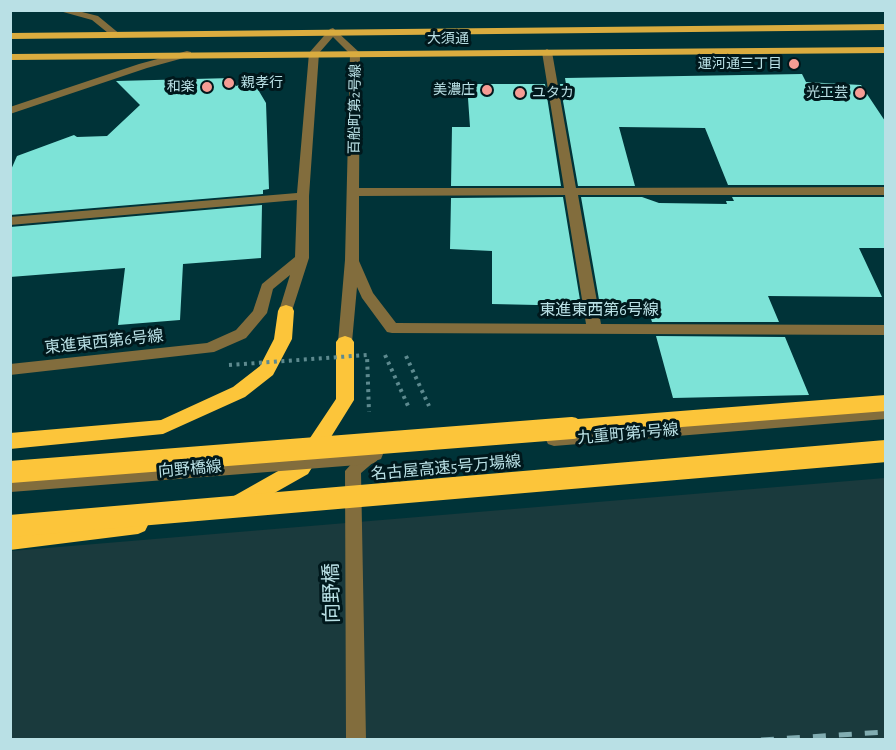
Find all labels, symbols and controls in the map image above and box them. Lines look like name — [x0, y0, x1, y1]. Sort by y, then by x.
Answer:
street label: 大須通 — [427, 31, 469, 47]
place label: 運河通三丁目 — [698, 56, 782, 72]
marker: 運河通三丁目 — [787, 57, 801, 71]
street label: 百船町第2号線 — [346, 64, 364, 154]
place label: 親孝行 — [241, 75, 283, 91]
marker: 親孝行 — [222, 76, 236, 90]
place label: 和楽 — [167, 79, 195, 95]
marker: 和楽 — [200, 80, 214, 94]
place label: 美濃庄 — [433, 82, 475, 98]
marker: 美濃庄 — [480, 83, 494, 97]
place label: ユタカ — [532, 85, 574, 101]
place label: 光工芸 — [806, 85, 848, 101]
marker: ユタカ — [513, 86, 527, 100]
marker: 光工芸 — [853, 86, 867, 100]
street label: 東進東西第6号線 — [539, 300, 659, 320]
street label: 東進東西第6号線 — [44, 326, 164, 358]
street label: 九重町第1号線 — [577, 420, 679, 448]
street label: 名古屋高速5号万場線 — [370, 452, 522, 484]
street label: 向野橋線 — [157, 457, 223, 481]
street label: 向野橋 — [319, 563, 345, 623]

